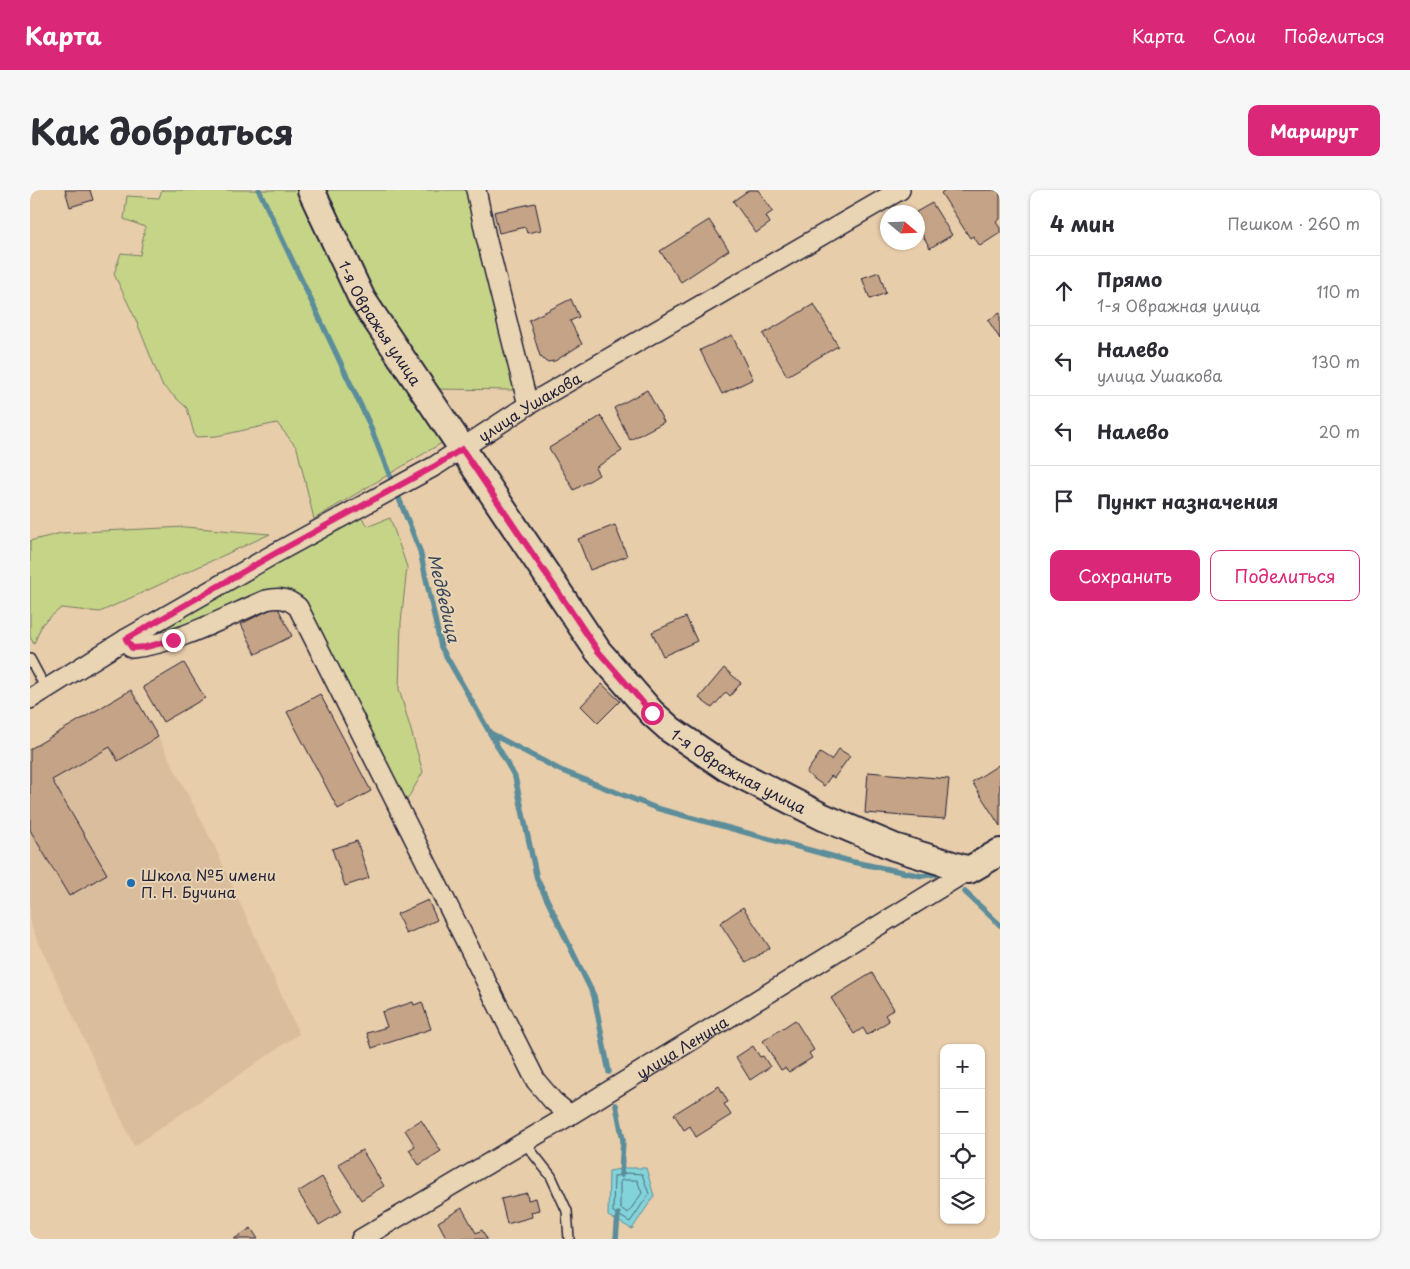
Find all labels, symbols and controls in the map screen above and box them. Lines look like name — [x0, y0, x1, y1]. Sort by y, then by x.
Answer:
text: Карта — [25, 17, 102, 53]
text: Карта — [1132, 22, 1185, 49]
text: Слои — [1213, 22, 1256, 49]
text: Поделиться — [1284, 22, 1385, 49]
text: Как добраться — [30, 104, 294, 157]
button: Маршрут — [1248, 105, 1380, 156]
north arrow — [880, 205, 925, 250]
text: 4 мин — [1050, 207, 1115, 239]
text: Пешком · 260 m — [1227, 211, 1360, 235]
street label: 1-я Овражья улица — [334, 256, 428, 390]
text: Прямо — [1097, 265, 1162, 293]
icon: ahead — [1050, 277, 1078, 305]
text: 110 m — [1317, 279, 1360, 303]
text: 1-я Овражная улица — [1097, 293, 1260, 317]
text: Налево — [1097, 335, 1169, 363]
icon: left — [1050, 347, 1078, 375]
text: 130 m — [1312, 349, 1360, 373]
text: улица Ушакова — [1097, 363, 1222, 387]
street label: улица Ушакова — [473, 365, 585, 447]
icon: left — [1050, 417, 1078, 445]
text: Налево — [1097, 417, 1169, 445]
text: 20 m — [1319, 419, 1360, 443]
icon: arrive — [1050, 487, 1078, 515]
text: Пункт назначения — [1097, 487, 1278, 515]
button: Сохранить — [1050, 550, 1200, 601]
button: Поделиться — [1210, 550, 1360, 601]
water label: Медведица — [423, 552, 467, 645]
route end — [162, 629, 185, 652]
route start — [641, 702, 664, 725]
street label: 1-я Овражная улица — [667, 722, 811, 819]
place label: Школа №5 имени П. Н. Бучина — [141, 863, 276, 903]
marker: Школа №5 имени П. Н. Бучина — [125, 877, 137, 889]
street label: улица Ленина — [631, 1009, 733, 1084]
map controls — [940, 1044, 985, 1224]
button: + — [940, 1044, 985, 1089]
button: − — [940, 1089, 985, 1134]
button: locate — [940, 1134, 985, 1179]
button: layers — [940, 1179, 985, 1224]

